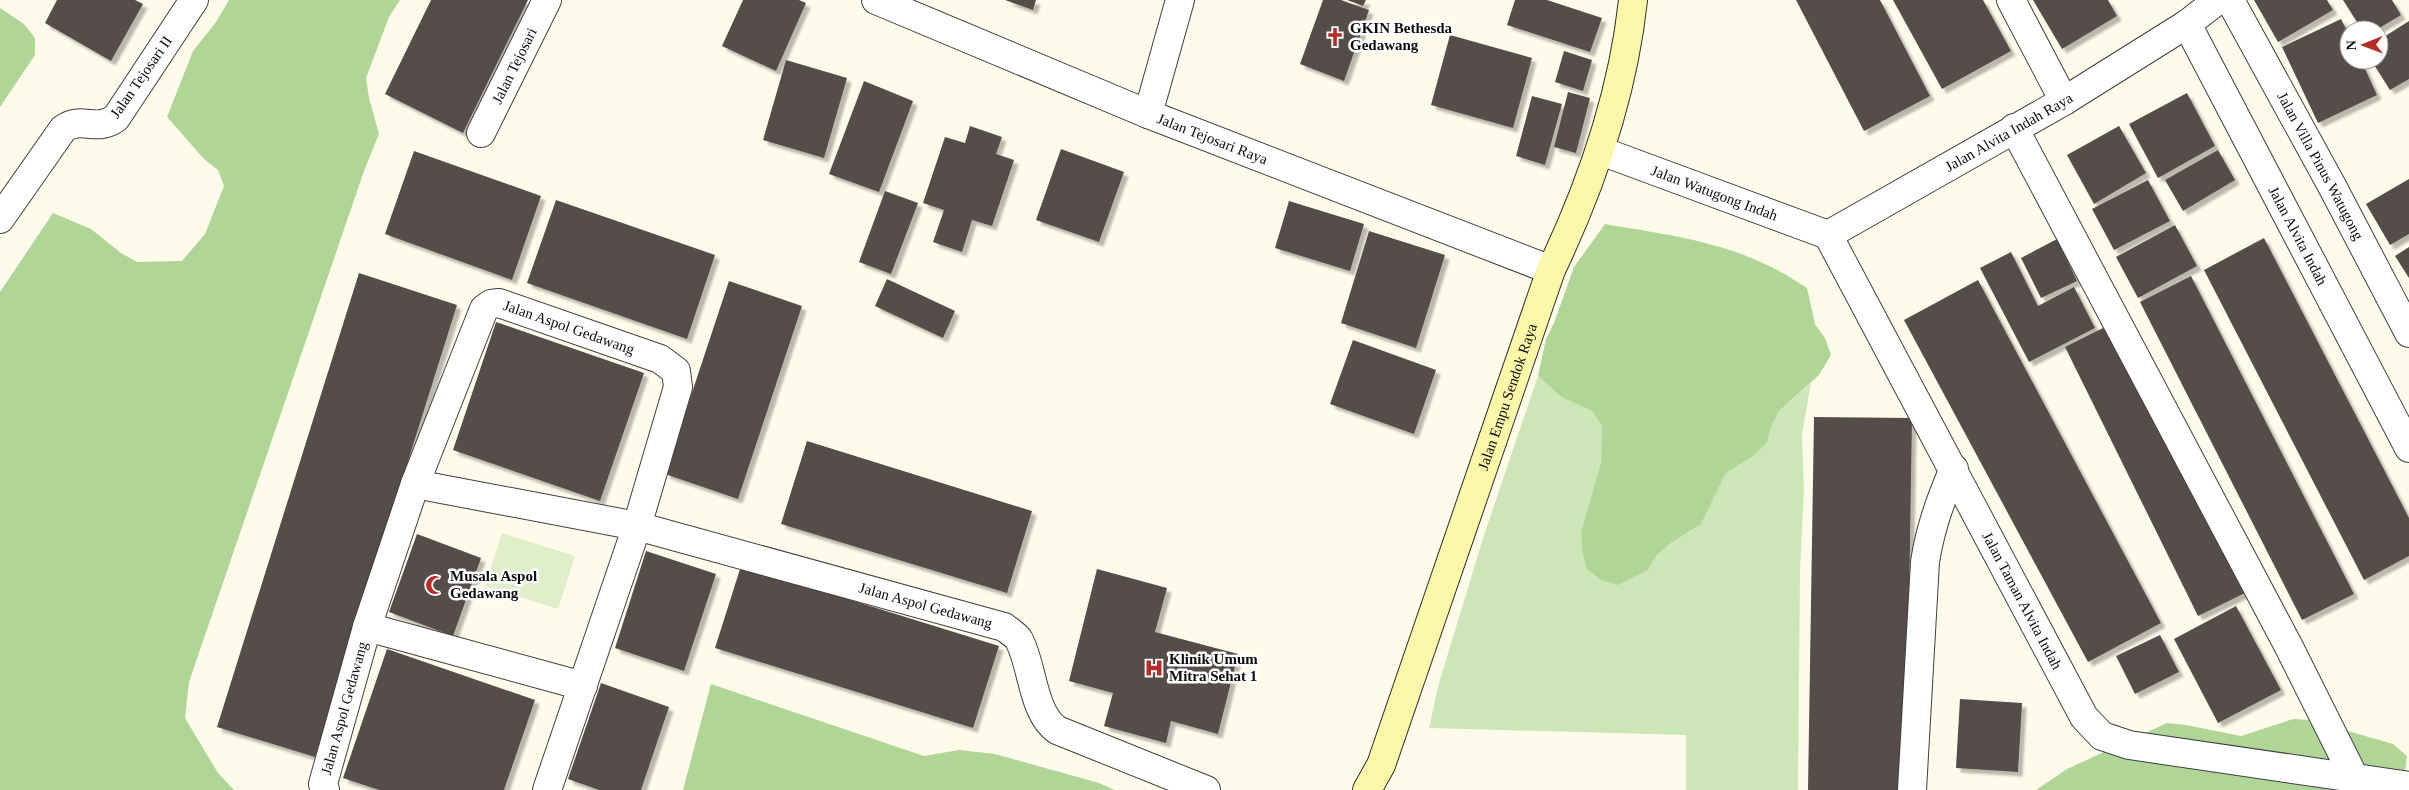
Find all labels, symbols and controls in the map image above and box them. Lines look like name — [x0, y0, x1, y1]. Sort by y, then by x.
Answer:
place label: GKIN Bethesda Gedawang — [1350, 20, 1453, 53]
north arrow — [2339, 20, 2389, 70]
street label: Jalan Tejosari — [489, 25, 540, 106]
church icon: GKIN Bethesda Gedawang — [1324, 26, 1346, 48]
street label: Jalan Tejosari II — [107, 33, 175, 121]
text: N — [2344, 40, 2359, 50]
street label: Jalan Villa Pinus Watugong — [2274, 89, 2367, 243]
street label: Jalan Alvita Indah Raya — [1942, 90, 2076, 175]
street label: Jalan Tejosari Raya — [1155, 110, 1270, 168]
street label: Jalan Watugong Indah — [1649, 162, 1780, 224]
street label: Jalan Alvita Indah — [2265, 184, 2331, 288]
street label: Jalan Aspol Gedawang — [501, 297, 637, 358]
street label: Jalan Empu Sendok Raya — [1475, 321, 1540, 472]
street label: Jalan Taman Alvita Indah — [1979, 529, 2065, 673]
place label: Musala Aspol Gedawang — [450, 568, 537, 601]
mosque icon: Musala Aspol Gedawang — [424, 574, 446, 596]
street label: Jalan Aspol Gedawang — [857, 580, 995, 632]
street label: Jalan Aspol Gedawang — [318, 639, 371, 777]
place label: Klinik Umum Mitra Sehat 1 — [1169, 651, 1258, 684]
hospital icon: Klinik Umum Mitra Sehat 1 — [1143, 657, 1165, 679]

